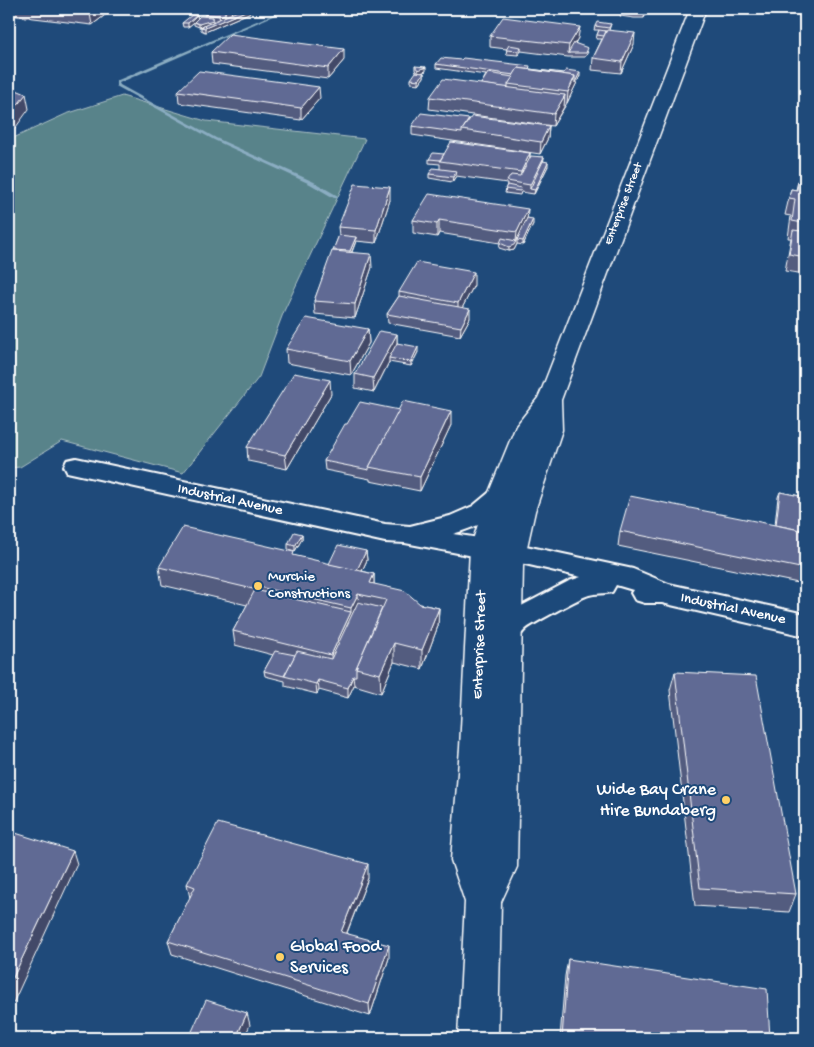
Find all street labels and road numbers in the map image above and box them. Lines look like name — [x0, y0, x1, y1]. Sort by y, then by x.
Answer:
street label: Enterprise Street — [602, 160, 646, 247]
street label: Industrial Avenue — [176, 480, 284, 520]
street label: Enterprise Street — [469, 589, 491, 699]
street label: Industrial Avenue — [679, 589, 787, 629]

